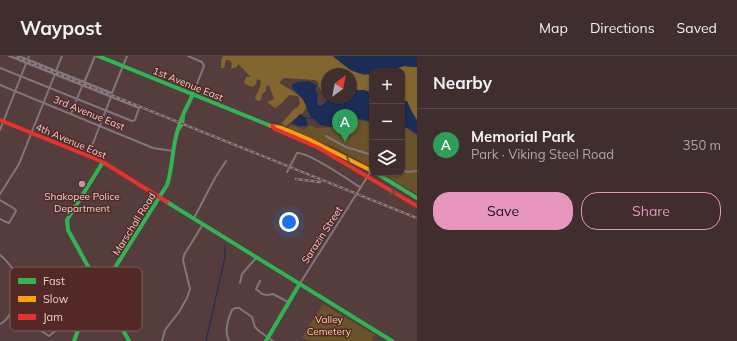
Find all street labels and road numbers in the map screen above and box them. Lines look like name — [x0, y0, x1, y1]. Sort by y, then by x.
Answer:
street label: 1st Avenue East — [151, 64, 226, 104]
street label: 3rd Avenue East — [51, 93, 127, 133]
street label: 4th Avenue East — [34, 120, 109, 162]
street label: Marschall Road — [109, 190, 159, 258]
street label: Sarazin Street — [299, 204, 346, 266]

